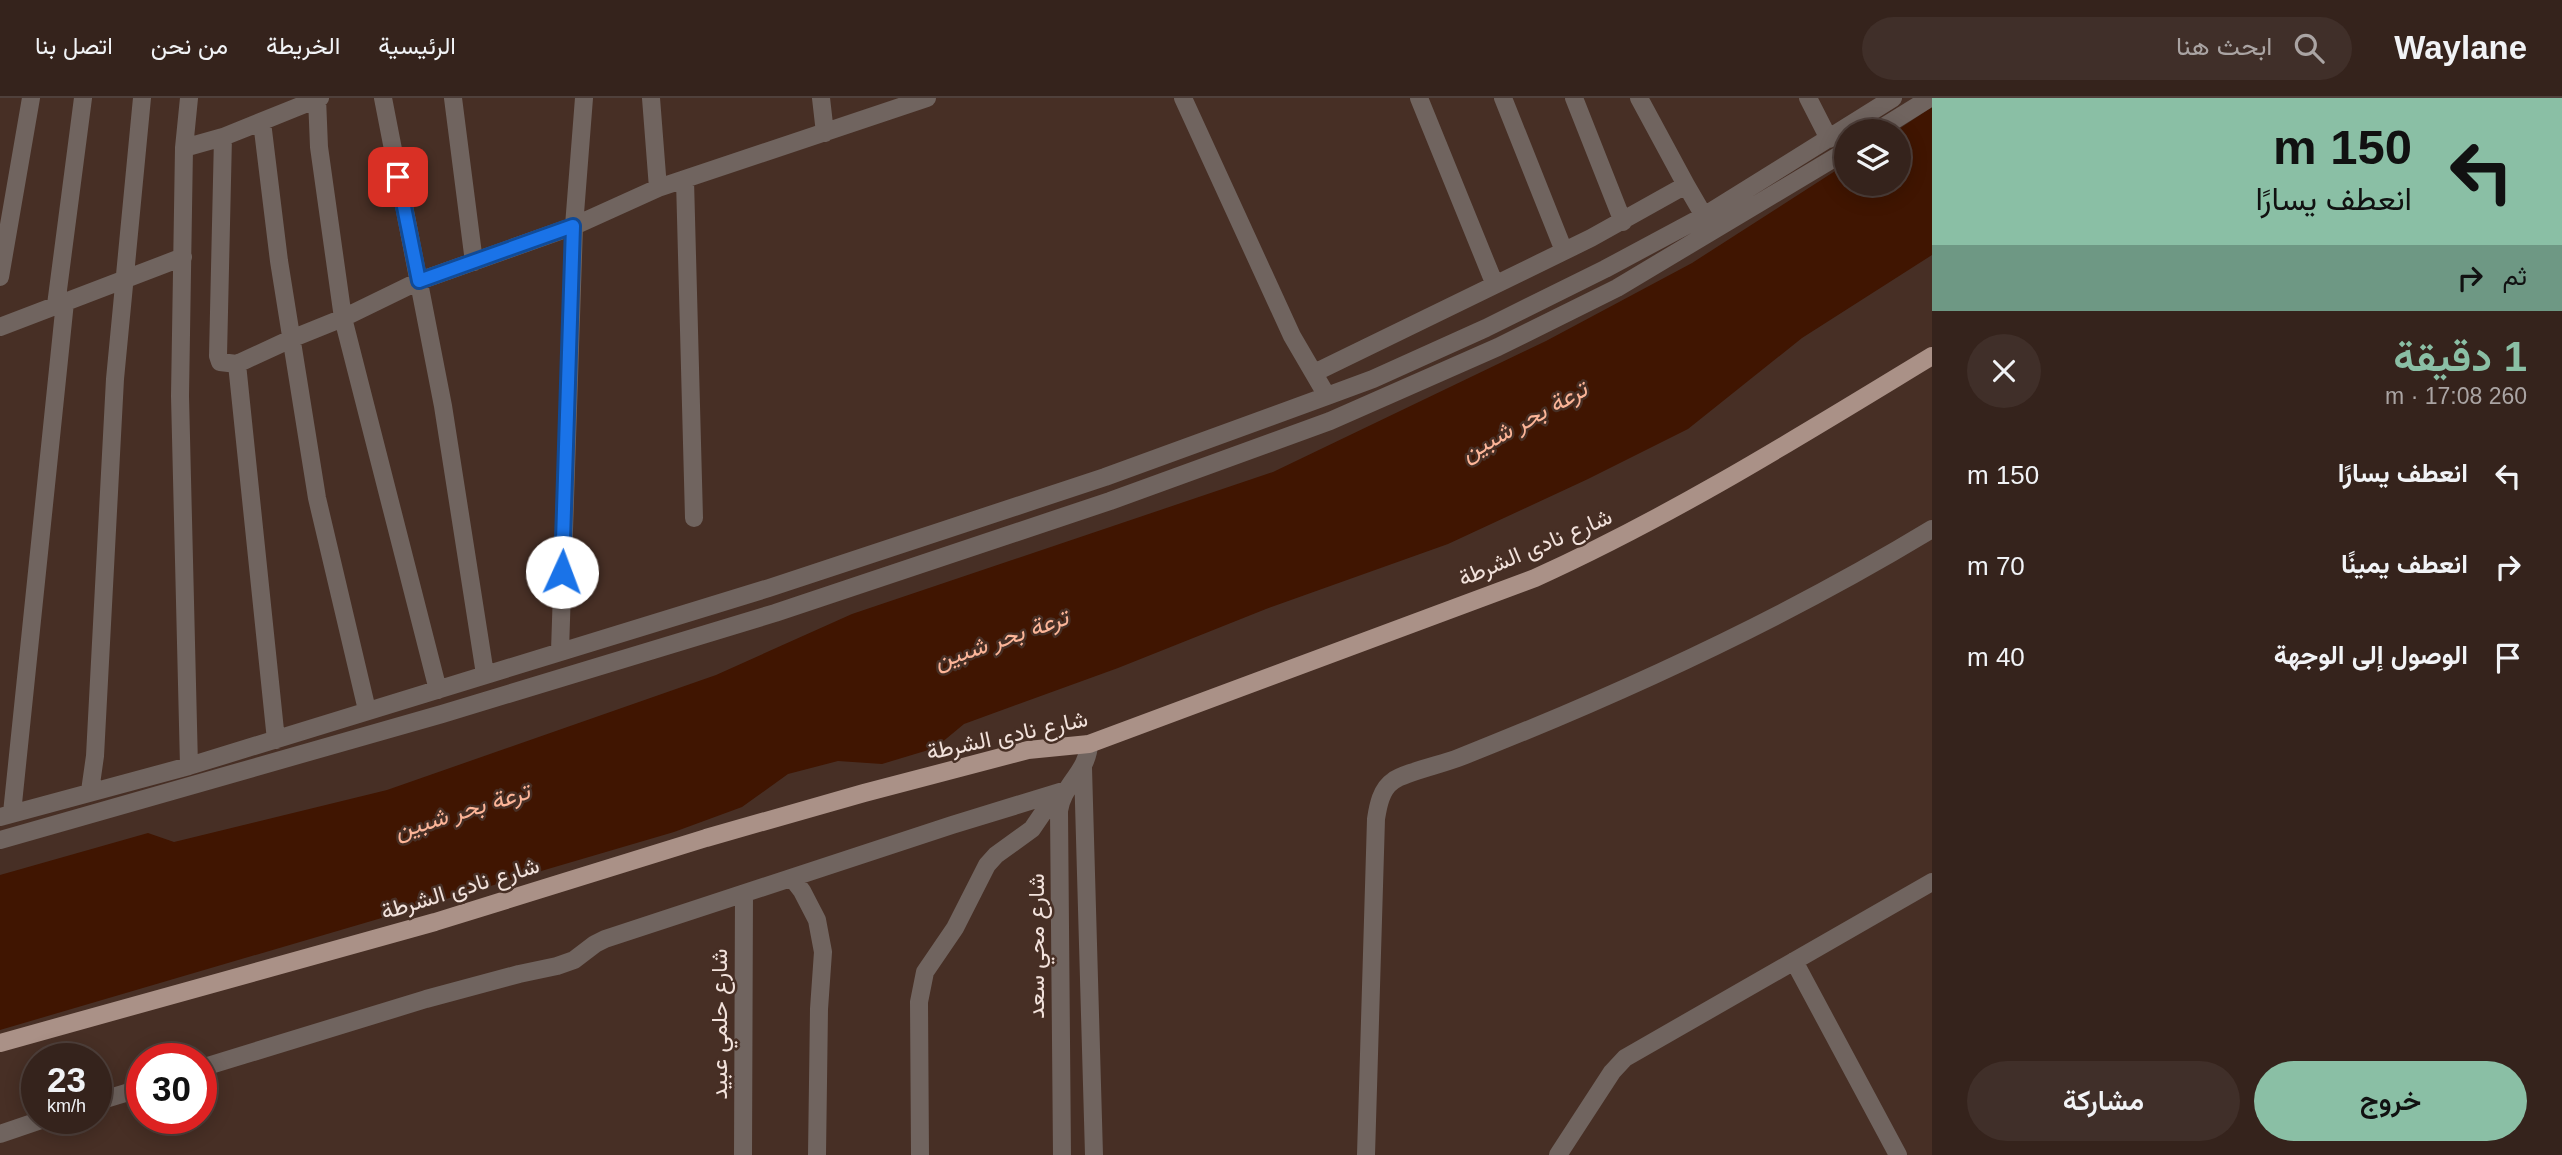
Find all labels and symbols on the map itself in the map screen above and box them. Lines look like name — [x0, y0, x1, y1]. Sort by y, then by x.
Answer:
pin — [368, 147, 428, 207]
water label: ترعة بحر شبين — [1456, 374, 1595, 468]
street label: شارع نادى الشرطة — [1454, 503, 1617, 594]
position arrow — [525, 535, 599, 609]
water label: ترعة بحر شبين — [930, 602, 1074, 676]
street label: شارع نادى الشرطة — [924, 705, 1091, 768]
water label: ترعة بحر شبين — [391, 776, 536, 846]
street label: شارع نادى الشرطة — [378, 852, 543, 927]
street label: شارع محي سعد — [1023, 873, 1055, 1019]
street label: شارع حلمي عبيد — [706, 949, 738, 1099]
speed limit sign: 30 — [126, 1043, 217, 1134]

